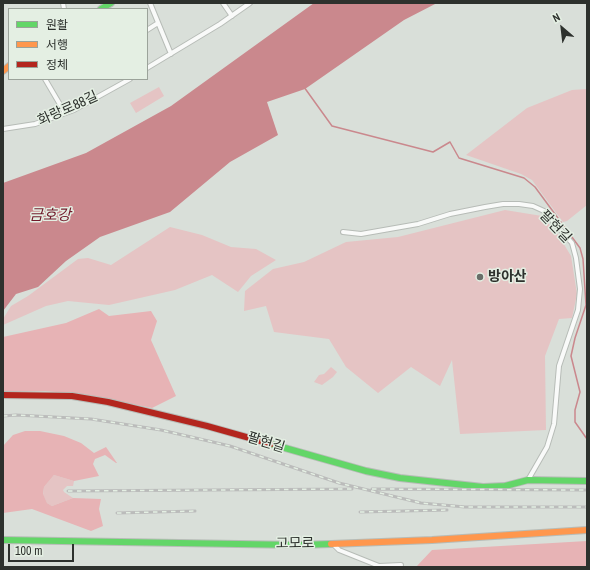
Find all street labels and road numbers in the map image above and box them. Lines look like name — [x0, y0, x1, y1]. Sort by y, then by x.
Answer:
street label: 화랑로88길 — [35, 88, 101, 130]
street label: 팔현길 — [536, 207, 574, 247]
street label: 팔현길 — [245, 429, 287, 457]
street label: 고모로 — [276, 535, 314, 553]

